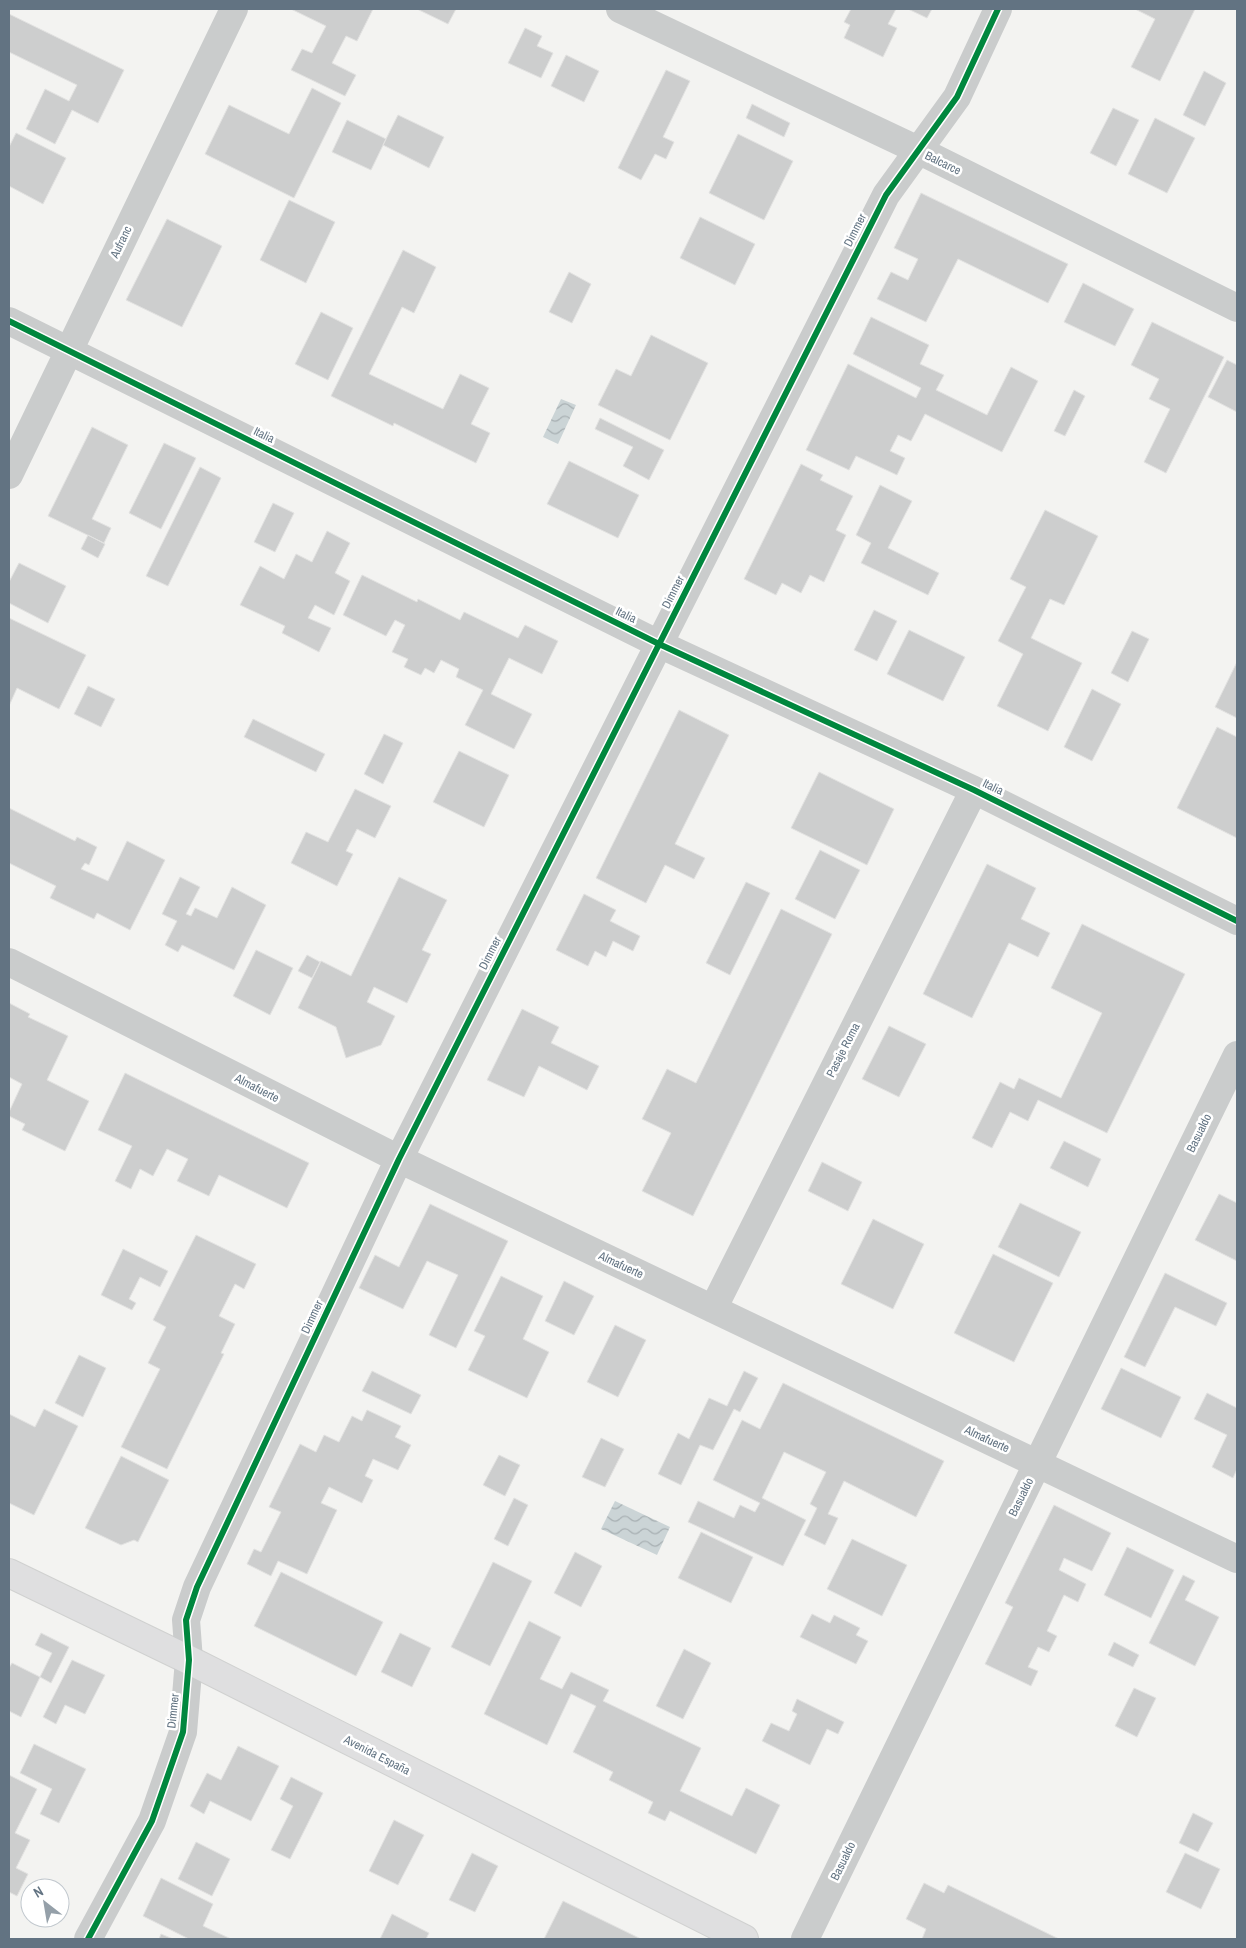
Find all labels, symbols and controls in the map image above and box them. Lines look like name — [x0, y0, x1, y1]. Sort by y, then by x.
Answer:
street label: Balcarce — [922, 147, 964, 179]
street label: Dimmer — [840, 210, 870, 249]
street label: Aufranc — [106, 223, 136, 262]
street label: Italia — [251, 423, 278, 447]
street label: Dimmer — [658, 572, 688, 611]
street label: Italia — [613, 603, 640, 627]
street label: Italia — [980, 775, 1007, 799]
street label: Dimmer — [475, 933, 505, 972]
street label: Pasaje Roma — [822, 1020, 864, 1080]
street label: Almafuerte — [231, 1070, 282, 1106]
street label: Basualdo — [1183, 1111, 1215, 1155]
street label: Almafuerte — [595, 1247, 646, 1282]
street label: Dimmer — [297, 1297, 327, 1336]
street label: Almafuerte — [961, 1421, 1012, 1456]
street label: Basualdo — [1005, 1475, 1037, 1519]
street label: Dimmer — [163, 1692, 183, 1729]
street label: Avenida España — [340, 1731, 413, 1779]
street label: Basualdo — [827, 1839, 859, 1883]
north arrow — [20, 1878, 70, 1928]
text: N — [30, 1882, 46, 1902]

